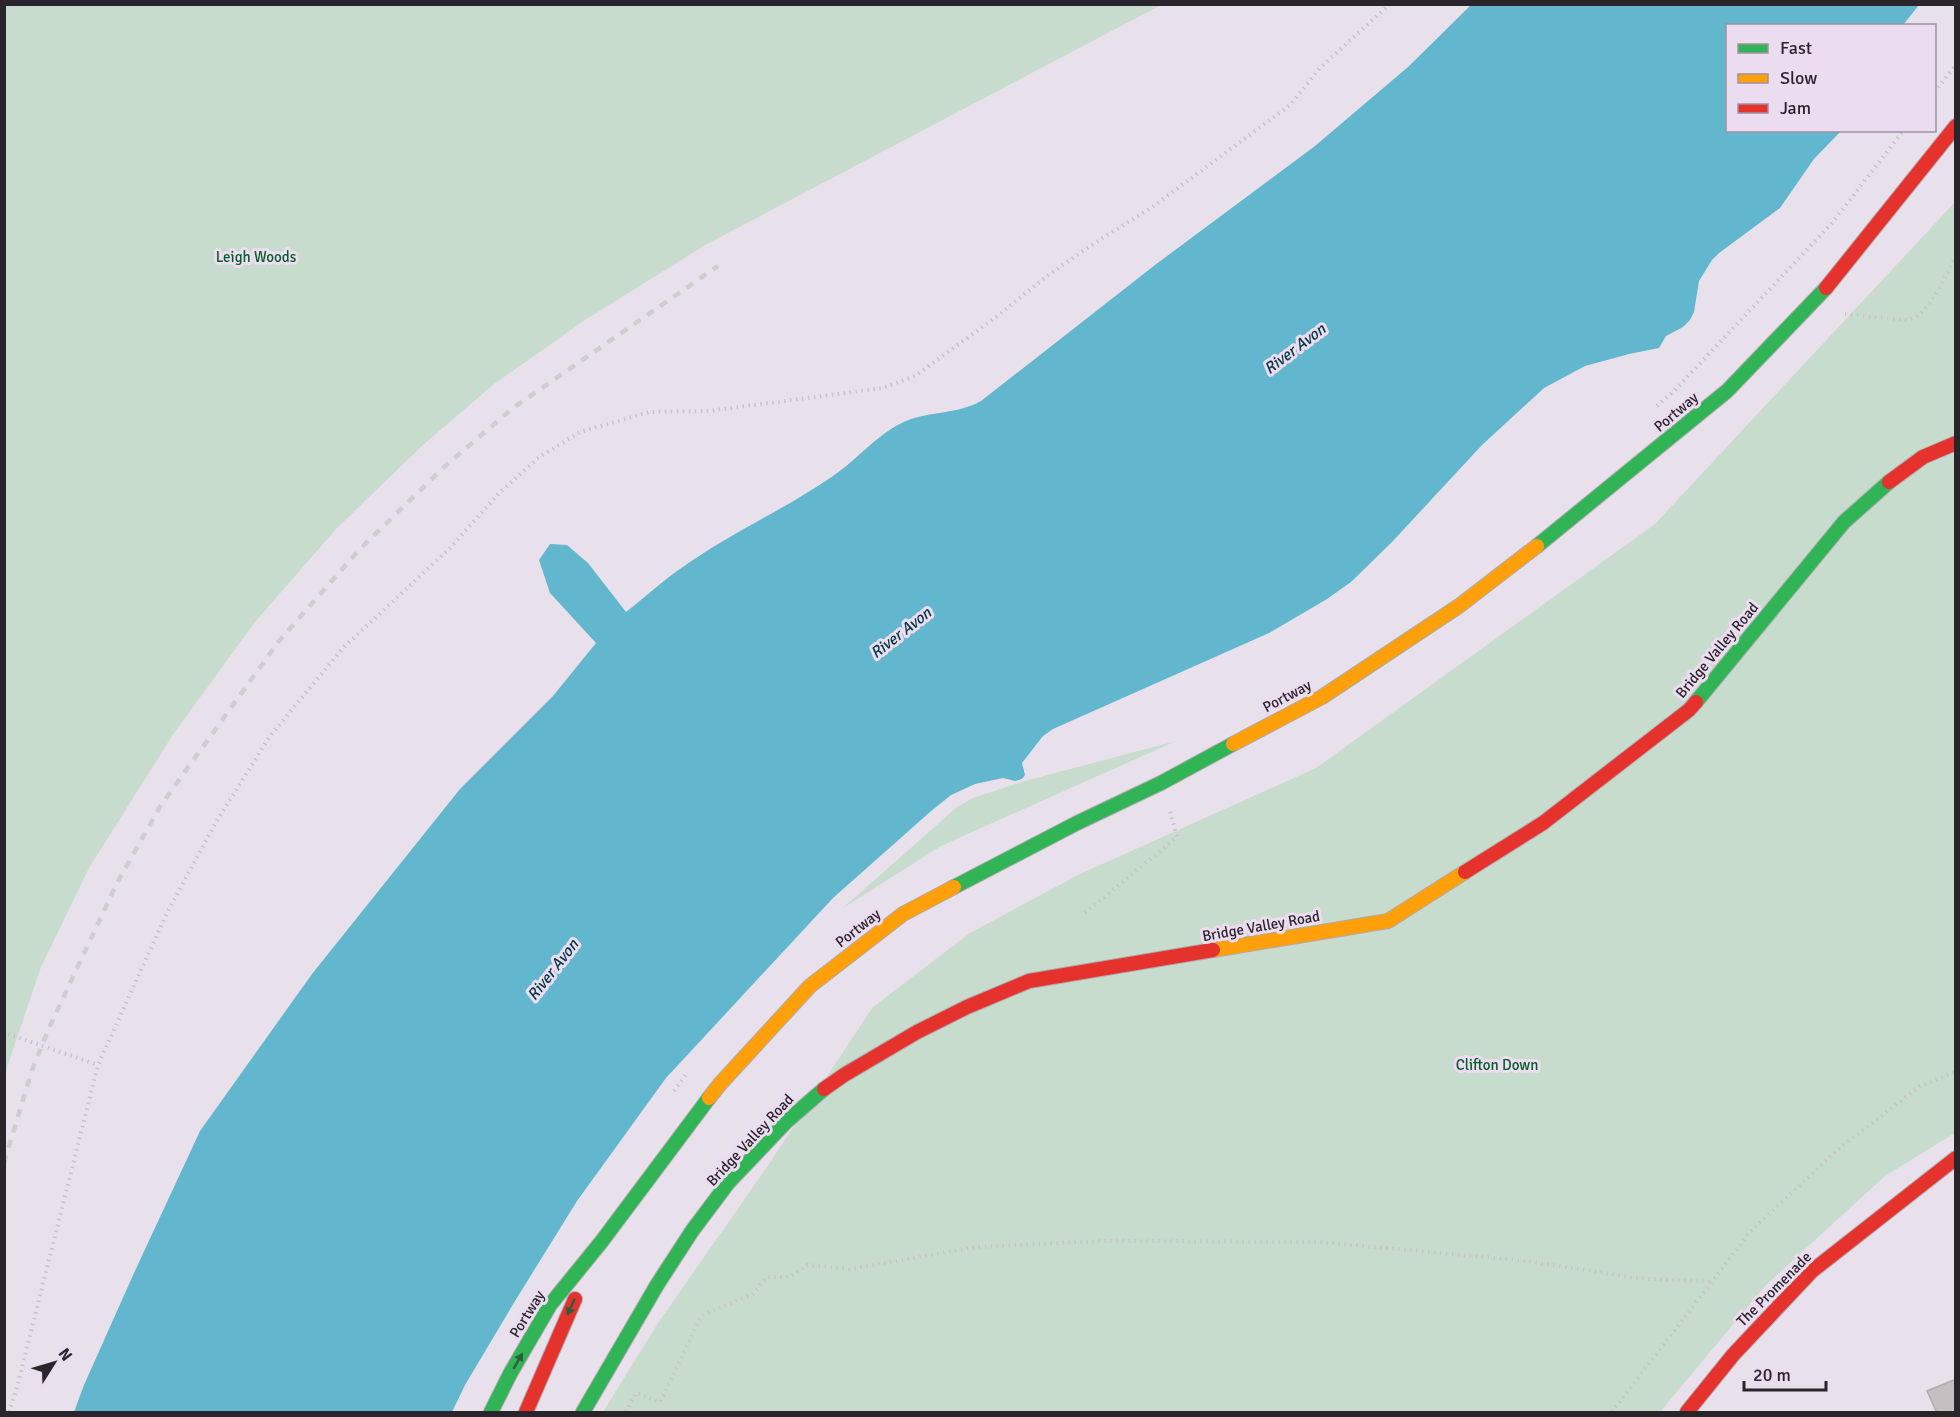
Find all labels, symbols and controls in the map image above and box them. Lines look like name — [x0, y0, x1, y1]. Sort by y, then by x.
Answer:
legend — [1726, 24, 1936, 132]
text: Fast — [1780, 37, 1812, 59]
text: Slow — [1780, 67, 1817, 89]
text: Jam — [1780, 97, 1811, 119]
park label: Leigh Woods — [216, 248, 297, 266]
water label: River Avon — [1260, 319, 1331, 379]
street label: Portway — [1650, 388, 1702, 436]
street label: Bridge Valley Road — [1672, 599, 1762, 701]
water label: River Avon — [867, 602, 936, 663]
street label: Portway — [1260, 676, 1314, 716]
street label: Portway — [832, 905, 884, 951]
street label: Bridge Valley Road — [1201, 907, 1321, 945]
water label: River Avon — [523, 935, 584, 1004]
park label: Clifton Down — [1456, 1056, 1538, 1074]
street label: Bridge Valley Road — [703, 1090, 797, 1190]
street label: The Promenade — [1733, 1248, 1815, 1330]
street label: Portway — [506, 1287, 548, 1341]
one-way arrow — [567, 1298, 576, 1315]
north arrow — [24, 1333, 84, 1393]
text: N — [54, 1344, 77, 1365]
one-way arrow — [512, 1353, 523, 1369]
scale bar — [1744, 1354, 1826, 1392]
text: 20 m — [1753, 1364, 1791, 1386]

